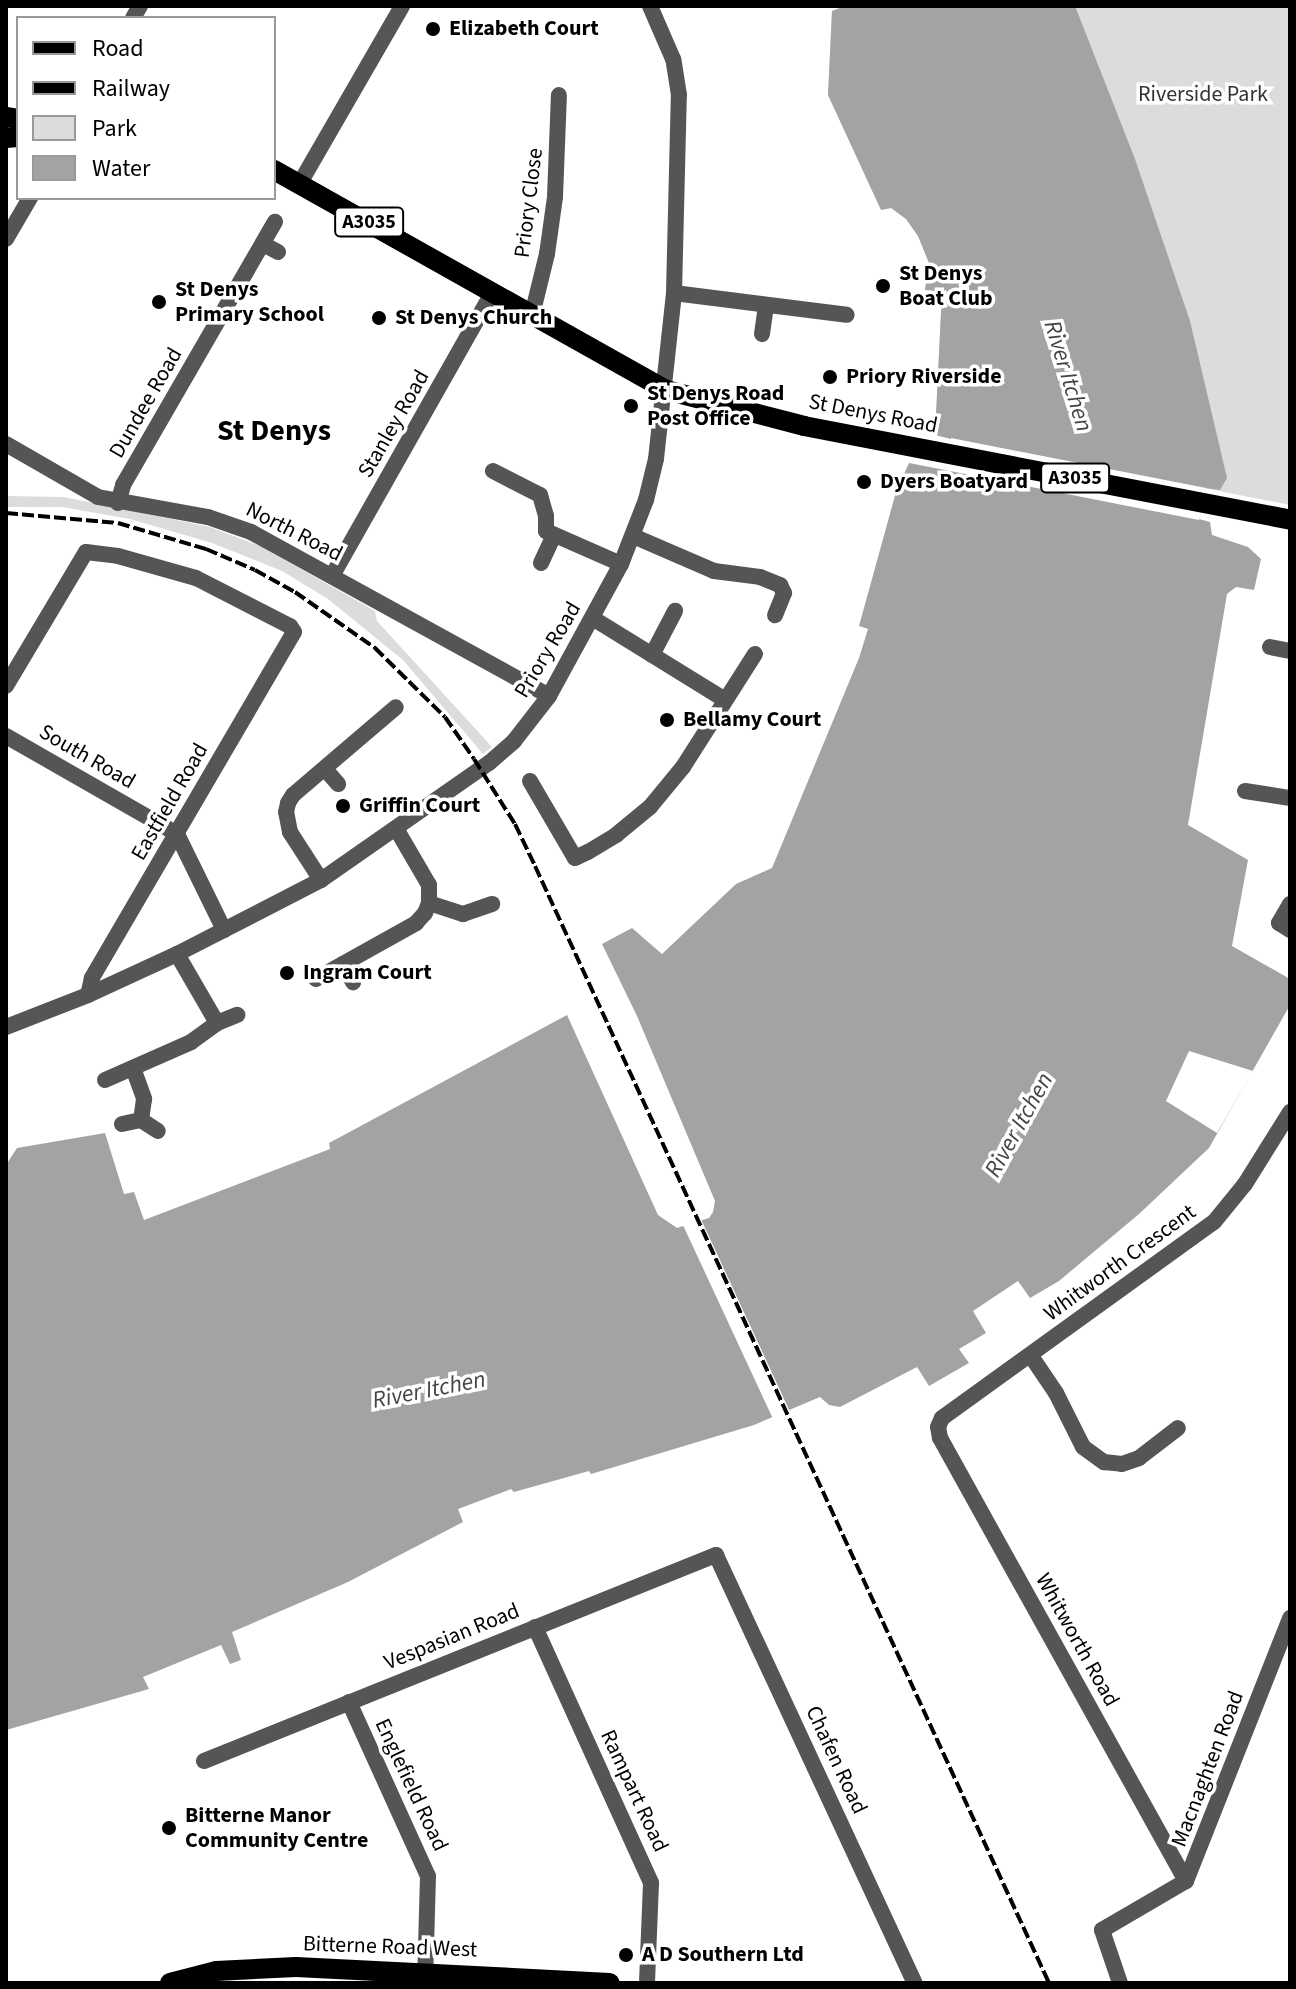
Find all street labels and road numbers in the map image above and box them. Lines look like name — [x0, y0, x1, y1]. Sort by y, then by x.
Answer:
street label: Priory Close — [509, 147, 549, 259]
road number: A3035 — [333, 206, 405, 238]
street label: Dundee Road — [104, 343, 188, 463]
street label: Stanley Road — [353, 366, 435, 482]
street label: St Denys Road — [806, 389, 940, 439]
road number: A3035 — [1039, 462, 1111, 494]
street label: North Road — [241, 496, 347, 568]
street label: Priory Road — [509, 597, 587, 703]
street label: South Road — [34, 719, 140, 795]
street label: Eastfield Road — [126, 739, 214, 865]
street label: Whitworth Crescent — [1039, 1199, 1201, 1327]
street label: Whitworth Road — [1029, 1569, 1125, 1711]
street label: Vespasian Road — [381, 1598, 523, 1676]
street label: Macnaghten Road — [1166, 1687, 1250, 1851]
street label: Chafen Road — [799, 1702, 873, 1818]
street label: Englefield Road — [369, 1714, 453, 1856]
street label: Rampart Road — [594, 1726, 674, 1856]
street label: Bitterne Road West — [302, 1931, 478, 1963]

